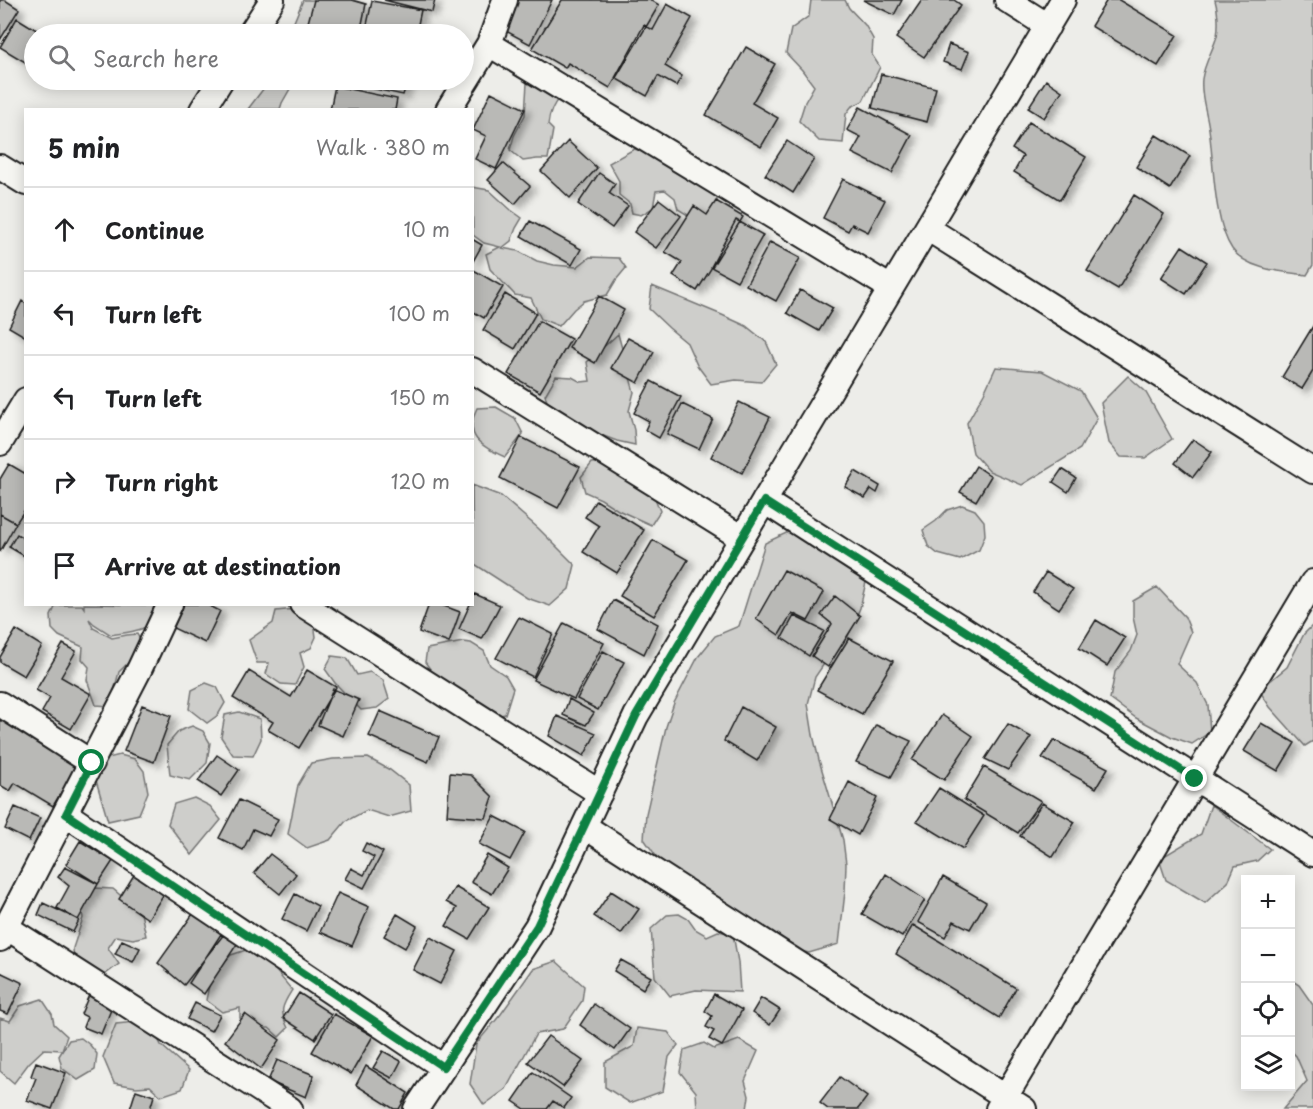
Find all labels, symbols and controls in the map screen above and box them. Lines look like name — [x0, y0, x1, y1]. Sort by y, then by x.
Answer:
search box — [24, 24, 474, 90]
icon: search — [45, 41, 78, 74]
text: Search here — [93, 41, 219, 74]
text: 5 min — [48, 128, 120, 167]
text: Walk · 380 m — [316, 132, 450, 162]
icon: ahead — [48, 213, 81, 246]
text: Continue — [105, 213, 204, 246]
text: 10 m — [403, 214, 450, 244]
icon: left — [48, 297, 81, 330]
text: Turn left — [105, 297, 202, 330]
text: 100 m — [389, 298, 450, 328]
icon: left — [48, 381, 81, 414]
text: Turn left — [105, 381, 202, 414]
text: 150 m — [390, 382, 450, 412]
icon: right — [48, 465, 81, 498]
text: Turn right — [105, 465, 218, 498]
text: 120 m — [391, 466, 450, 496]
icon: arrive — [48, 549, 81, 582]
text: Arrive at destination — [105, 549, 341, 582]
route start — [78, 749, 104, 775]
route end — [1181, 765, 1207, 791]
map controls — [1241, 875, 1295, 1091]
button: + — [1241, 875, 1295, 929]
button: − — [1241, 929, 1295, 983]
button: locate — [1241, 983, 1295, 1037]
button: layers — [1241, 1037, 1295, 1091]

